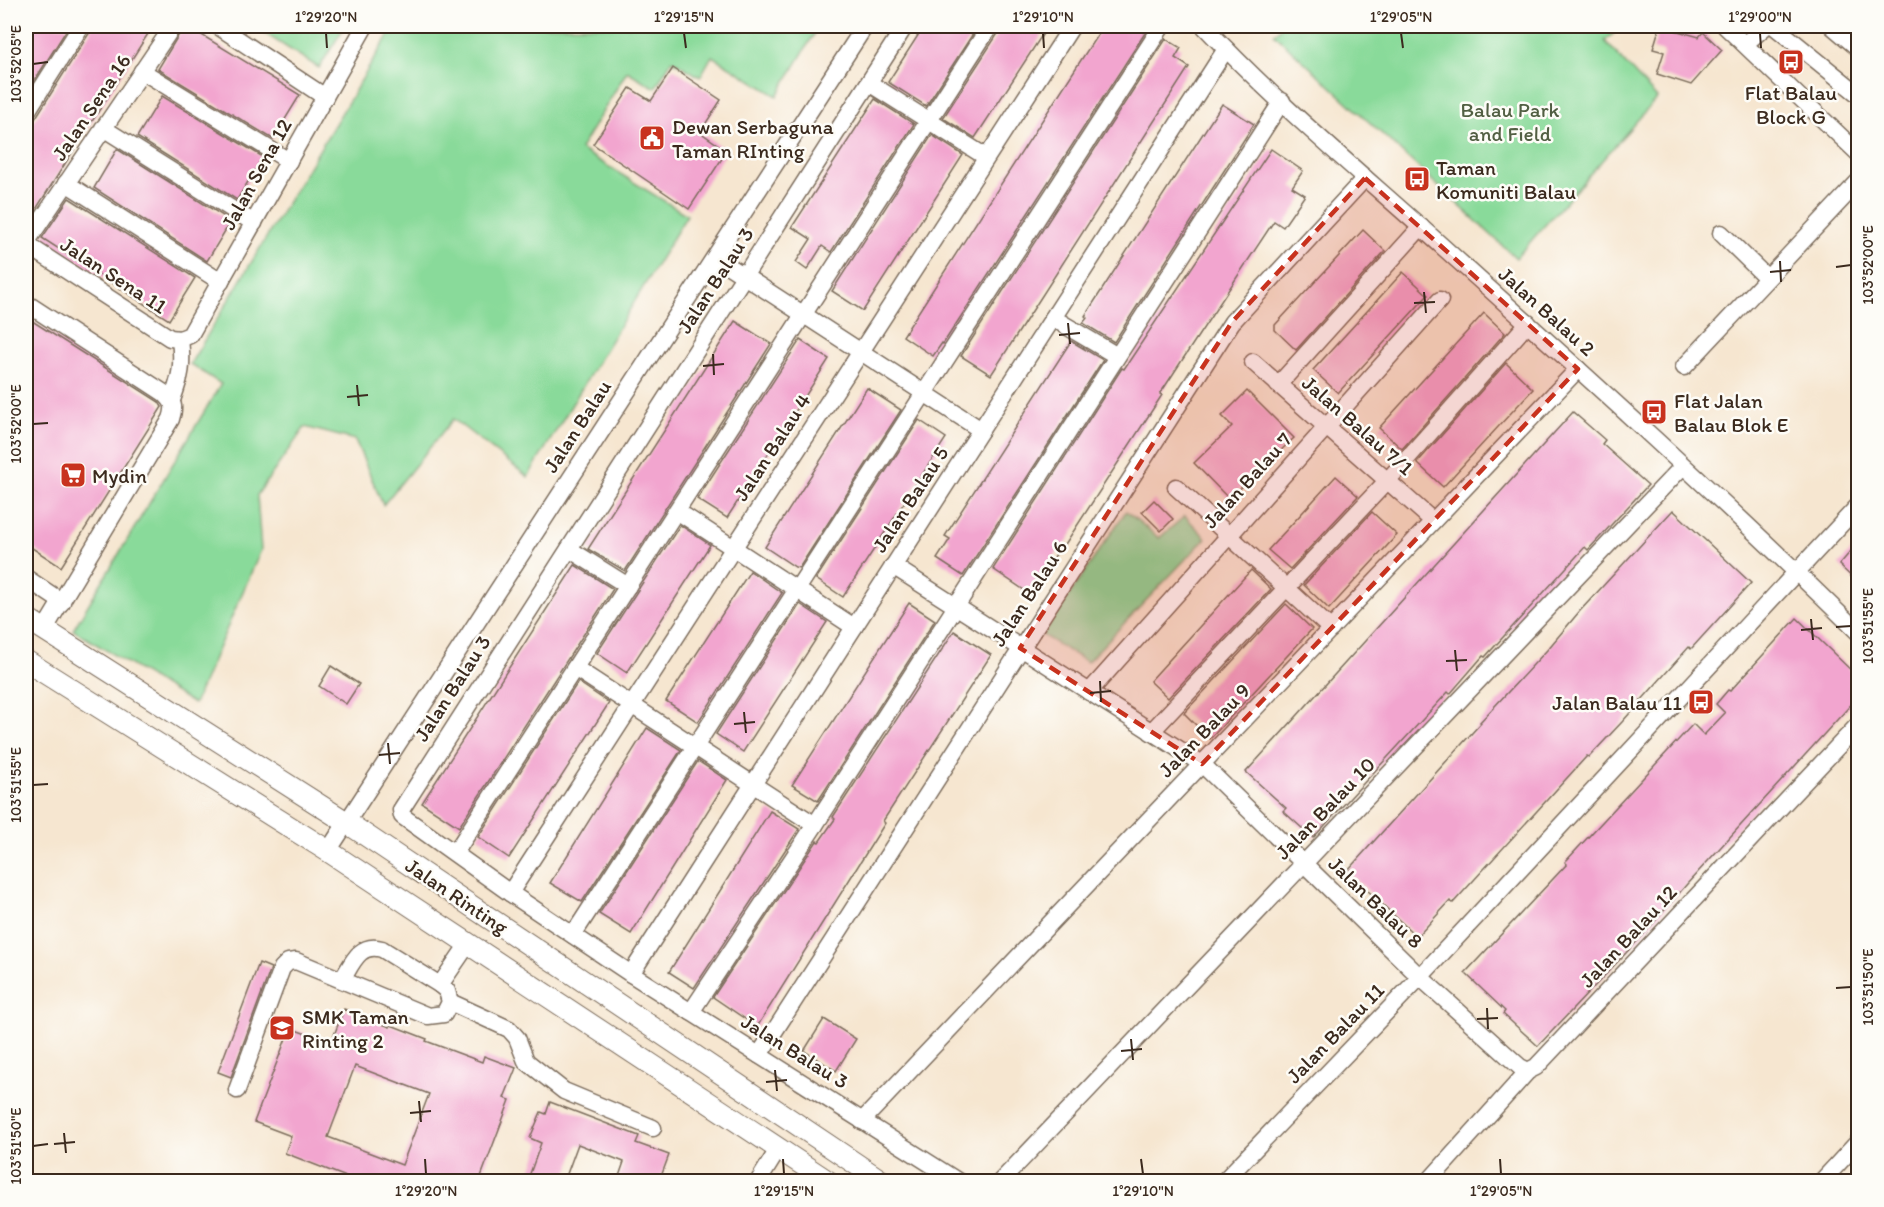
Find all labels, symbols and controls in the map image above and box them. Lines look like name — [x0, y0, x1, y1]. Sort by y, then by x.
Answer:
text: 1°29'20"N — [295, 8, 357, 26]
text: 1°29'15"N — [654, 8, 714, 26]
text: 1°29'10"N — [1012, 8, 1074, 26]
text: 1°29'05"N — [1370, 8, 1432, 26]
text: 1°29'00"N — [1728, 8, 1792, 26]
text: 103°52'05"E — [7, 25, 25, 103]
bus stop icon: Flat Balau Block G — [1776, 47, 1806, 77]
street label: Jalan Sena 16 — [46, 49, 136, 165]
place label: Flat Balau Block G — [1745, 80, 1838, 129]
park label: Balau Park and Field — [1461, 97, 1560, 146]
street label: Jalan Sena 12 — [215, 114, 297, 234]
place label: Dewan Serbaguna Taman RInting — [672, 114, 834, 163]
public building icon: Dewan Serbaguna Taman RInting — [637, 123, 667, 153]
place label: Taman Komuniti Balau — [1436, 155, 1576, 204]
bus stop icon: Taman Komuniti Balau — [1402, 164, 1432, 194]
street label: Jalan Balau 3 — [671, 222, 759, 338]
text: 103°52'00"E — [1859, 225, 1877, 305]
street label: Jalan Sena 11 — [56, 231, 172, 319]
street label: Jalan Balau 2 — [1494, 261, 1600, 361]
street label: Jalan Balau 7/1 — [1297, 370, 1419, 480]
street label: Jalan Balau — [538, 375, 616, 477]
text: 103°52'00"E — [7, 384, 25, 464]
street label: Jalan Balau 4 — [728, 388, 816, 505]
place label: Flat Jalan Balau Blok E — [1674, 388, 1788, 437]
bus stop icon: Flat Jalan Balau Blok E — [1639, 397, 1669, 427]
street label: Jalan Balau 7 — [1197, 427, 1297, 533]
street label: Jalan Balau 5 — [867, 441, 953, 557]
supermarket icon: Mydin — [58, 460, 88, 490]
place label: Mydin — [92, 463, 147, 488]
street label: Jalan Balau 6 — [985, 535, 1073, 651]
text: 103°51'55"E — [1859, 588, 1877, 664]
street label: Jalan Balau 3 — [408, 630, 496, 746]
street label: Jalan Balau 9 — [1153, 678, 1255, 782]
bus stop icon: Jalan Balau 11 — [1686, 687, 1716, 717]
place label: Jalan Balau 11 — [1552, 690, 1682, 715]
text: 103°51'55"E — [7, 747, 25, 823]
street label: Jalan Balau 10 — [1270, 752, 1380, 864]
street label: Jalan Balau 8 — [1324, 851, 1428, 953]
street label: Jalan Rinting — [401, 853, 513, 940]
street label: Jalan Balau 12 — [1574, 880, 1682, 992]
text: 103°51'50"E — [1859, 948, 1877, 1026]
street label: Jalan Balau 11 — [1281, 977, 1389, 1088]
place label: SMK Taman Rinting 2 — [302, 1004, 409, 1053]
street label: Jalan Balau 3 — [737, 1008, 853, 1094]
school or university icon: SMK Taman Rinting 2 — [267, 1013, 297, 1043]
text: 103°51'50"E — [7, 1107, 25, 1185]
text: 1°29'20"N — [395, 1182, 457, 1200]
text: 1°29'15"N — [754, 1182, 814, 1200]
text: 1°29'10"N — [1112, 1182, 1174, 1200]
text: 1°29'05"N — [1470, 1182, 1532, 1200]

